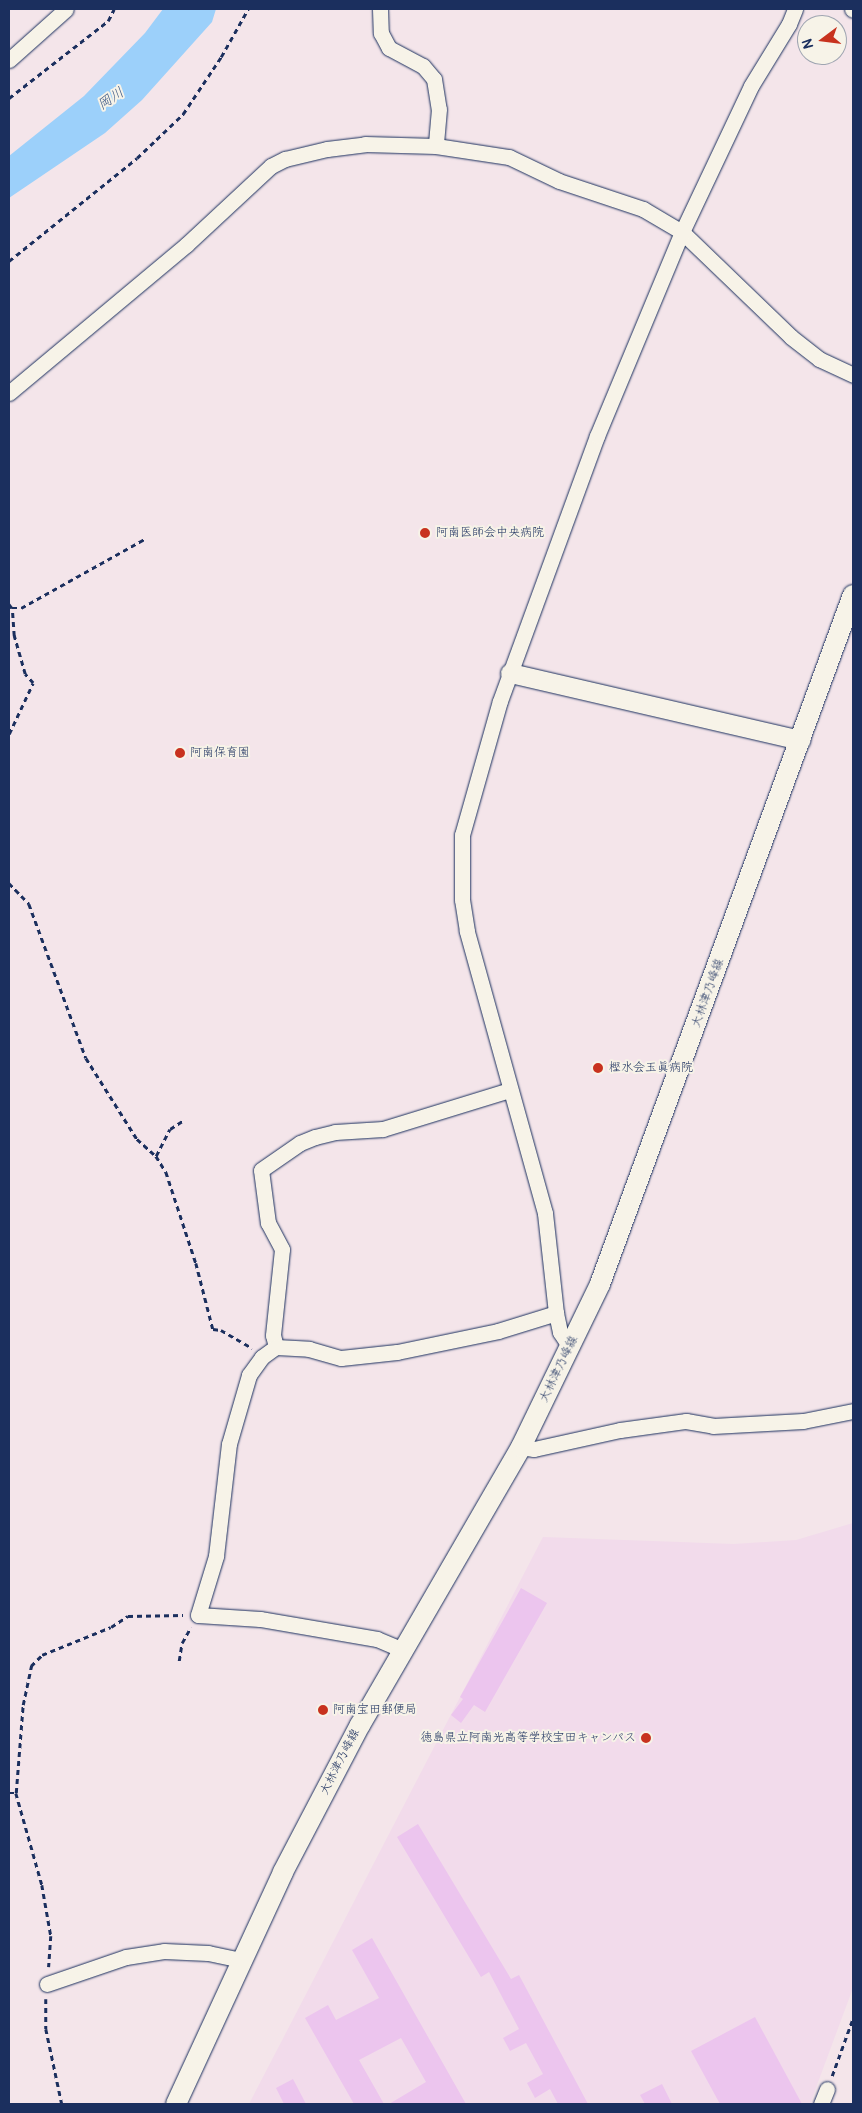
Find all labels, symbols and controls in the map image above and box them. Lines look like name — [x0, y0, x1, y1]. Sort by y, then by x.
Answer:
north arrow — [797, 15, 847, 65]
text: N — [799, 37, 817, 51]
water label: 岡川 — [95, 84, 127, 114]
marker: 阿南医師会中央病院 — [418, 526, 432, 540]
place label: 阿南医師会中央病院 — [436, 526, 544, 540]
place label: 阿南保育園 — [190, 746, 250, 760]
marker: 阿南保育園 — [174, 747, 186, 759]
street label: 大林津乃峰線 — [689, 957, 727, 1029]
marker: 樫水会玉眞病院 — [591, 1061, 605, 1075]
place label: 樫水会玉眞病院 — [609, 1061, 693, 1075]
street label: 大林津乃峰線 — [537, 1333, 581, 1405]
place label: 阿南宝田郵便局 — [333, 1703, 417, 1717]
marker: 阿南宝田郵便局 — [317, 1704, 329, 1716]
street label: 大林津乃峰線 — [317, 1727, 363, 1797]
place label: 徳島県立阿南光高等学校宝田キャンパス — [420, 1731, 636, 1745]
marker: 徳島県立阿南光高等学校宝田キャンパス — [640, 1732, 652, 1744]

